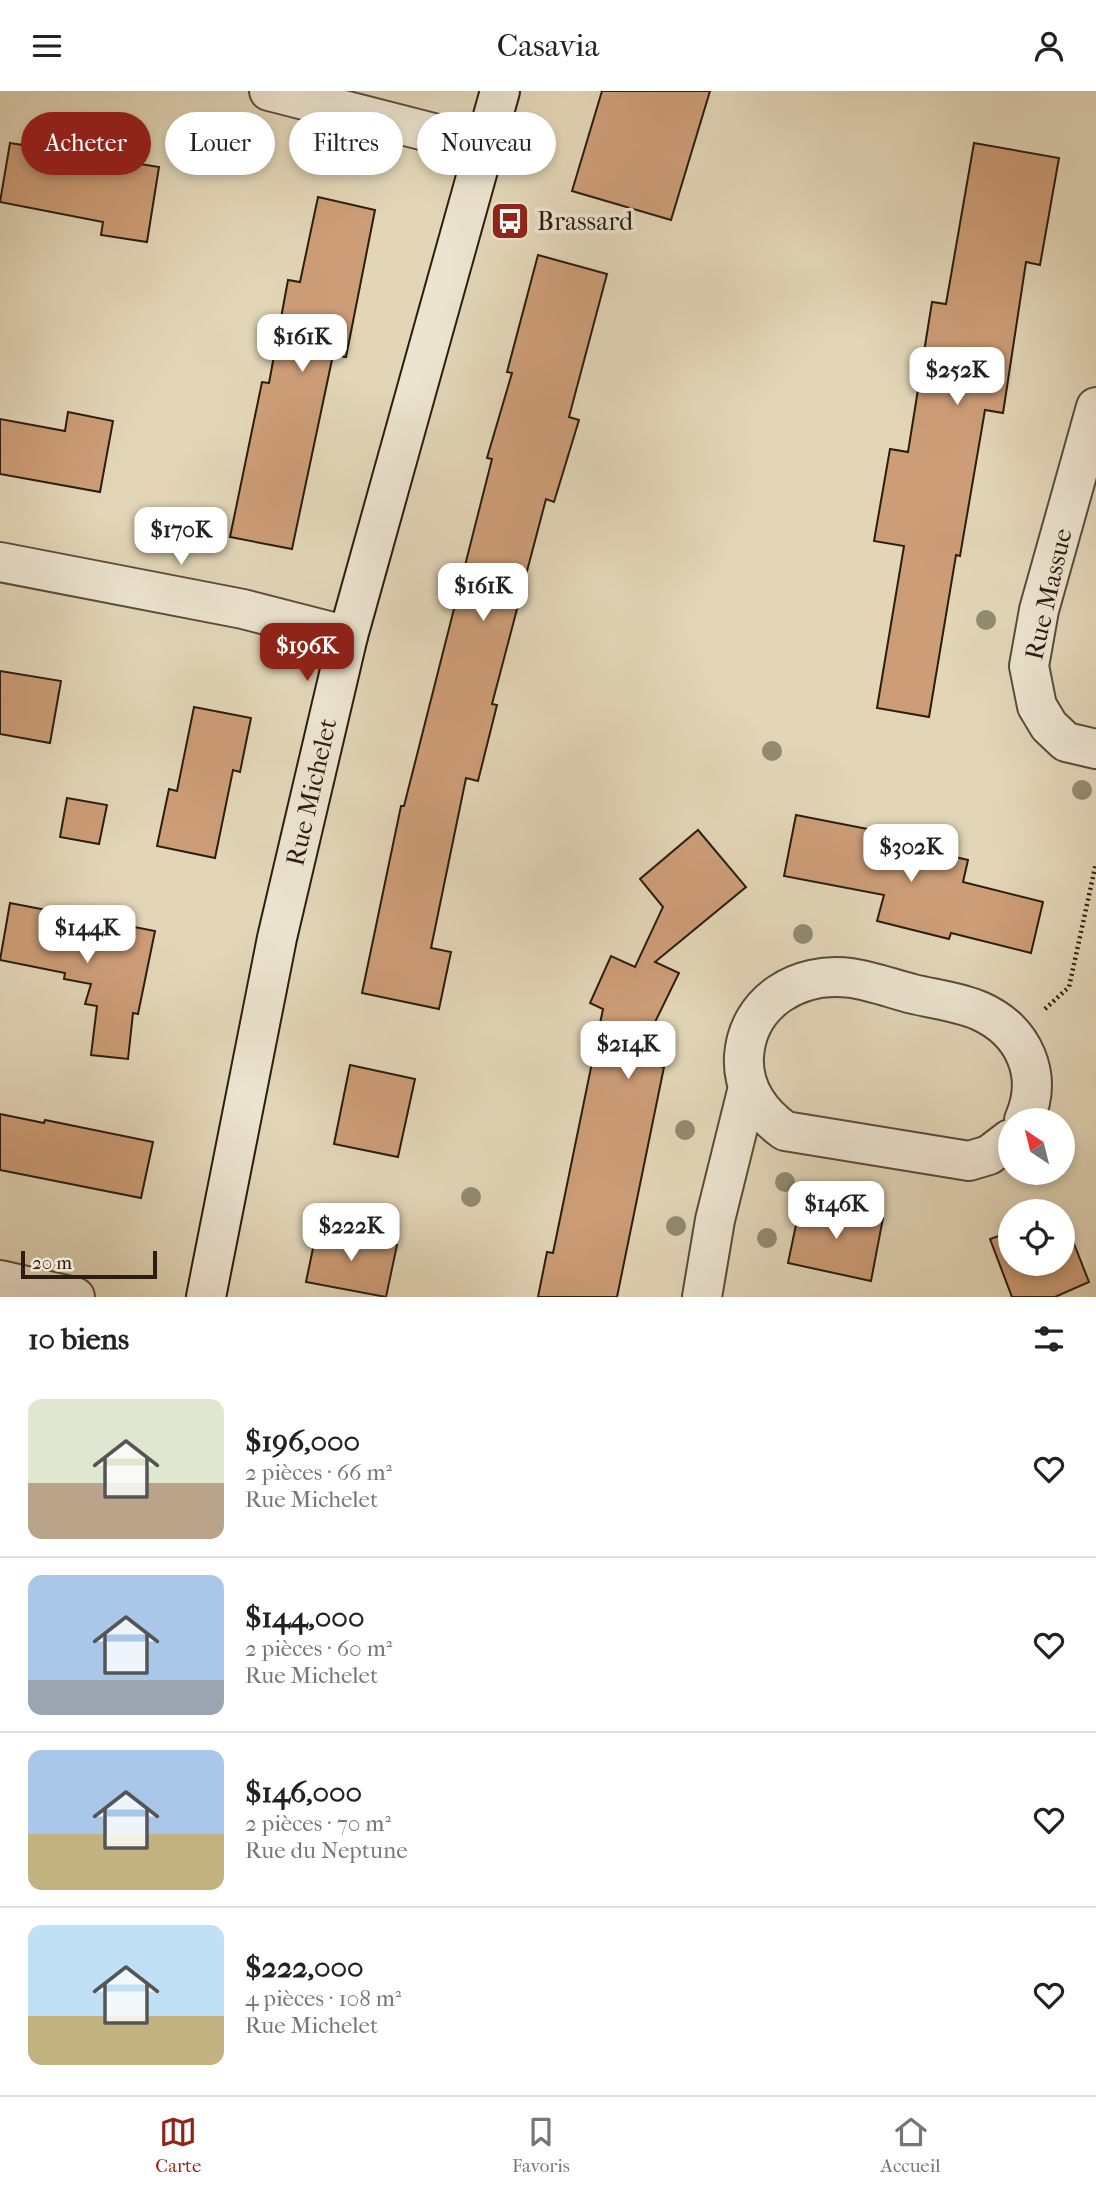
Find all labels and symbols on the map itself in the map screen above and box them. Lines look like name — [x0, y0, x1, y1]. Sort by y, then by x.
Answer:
bus stop icon: Brassard — [489, 200, 531, 242]
place label: Brassard — [537, 206, 634, 237]
pin: $161K — [253, 315, 351, 374]
pin: $252K — [908, 347, 1006, 407]
pin: $170K — [132, 507, 230, 567]
street label: Rue Massue — [1018, 525, 1079, 663]
pin: $161K — [434, 563, 532, 623]
pin: $196K — [258, 623, 356, 683]
street label: Rue Michelet — [279, 715, 344, 869]
pin: $302K — [862, 825, 960, 884]
pin: $144K — [38, 905, 136, 965]
pin: $214K — [579, 1021, 677, 1081]
north arrow — [998, 1108, 1074, 1185]
pin: $146K — [787, 1181, 885, 1241]
pin: $222K — [302, 1203, 400, 1263]
scale bar — [21, 1248, 158, 1280]

